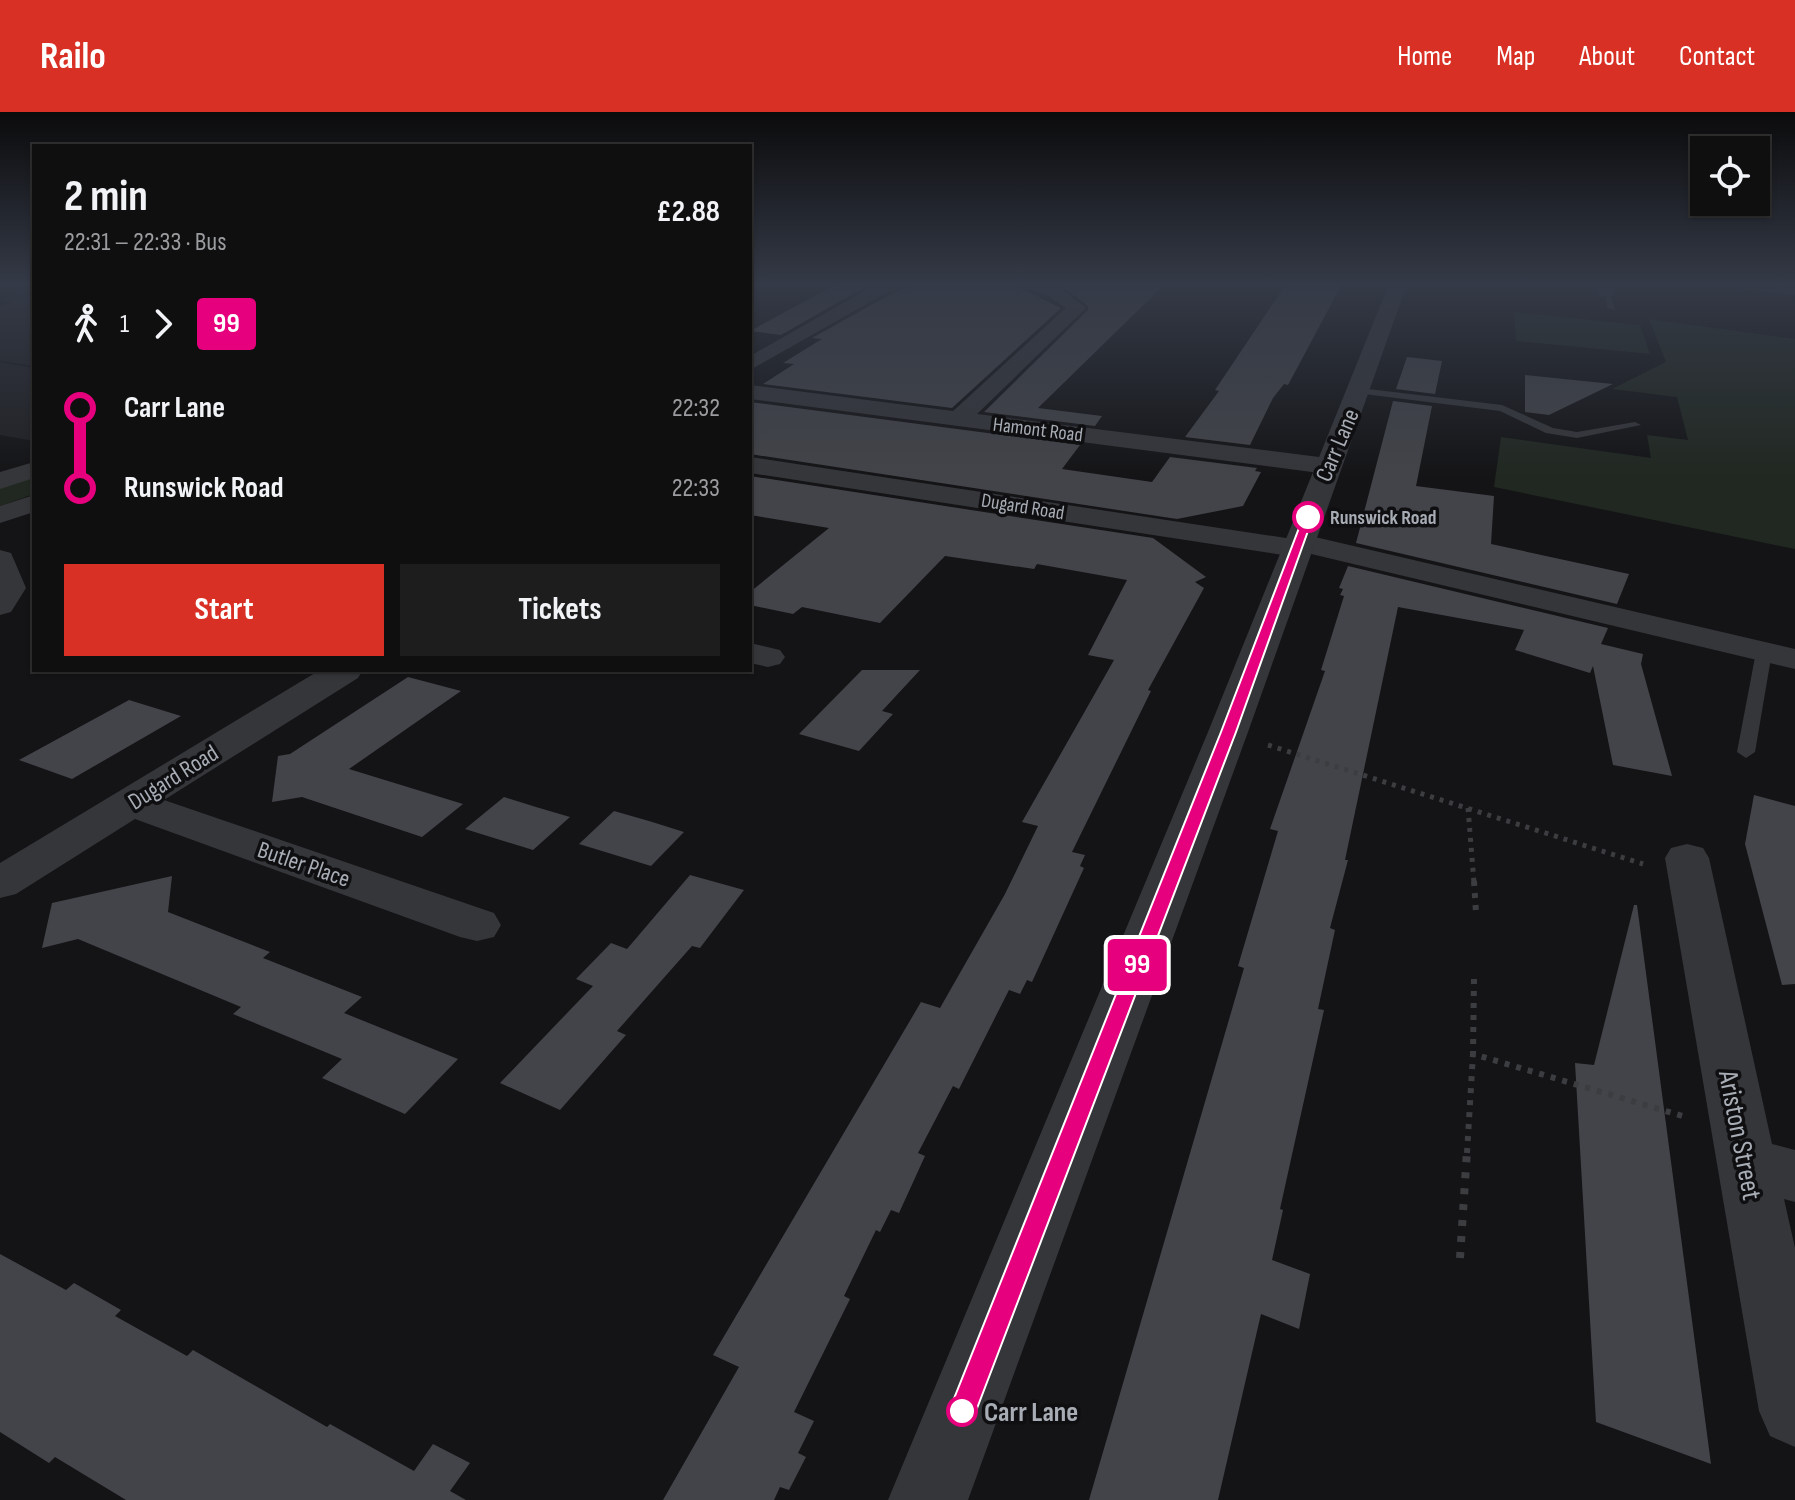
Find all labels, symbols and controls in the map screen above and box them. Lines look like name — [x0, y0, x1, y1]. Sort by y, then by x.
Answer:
text: Railo — [40, 34, 106, 79]
text: Home — [1397, 40, 1452, 73]
text: Map — [1496, 40, 1535, 73]
text: About — [1579, 40, 1635, 73]
text: Contact — [1679, 40, 1755, 73]
map controls — [1690, 136, 1770, 216]
button: locate — [1690, 136, 1770, 216]
text: 2 min — [64, 170, 148, 223]
text: £2.88 — [656, 194, 720, 230]
text: 22:31 – 22:33 · Bus — [64, 227, 227, 258]
icon: walk — [64, 302, 108, 346]
icon: forward — [141, 302, 185, 346]
text: 99 — [213, 307, 240, 340]
text: 1 — [120, 309, 129, 340]
text: Carr Lane — [124, 390, 225, 426]
text: 22:32 — [672, 393, 720, 424]
street label: Carr Lane — [1309, 405, 1366, 486]
street label: Hamont Road — [992, 413, 1084, 447]
text: Runswick Road — [124, 470, 284, 506]
text: 22:33 — [672, 473, 720, 504]
street label: Dugard Road — [980, 489, 1066, 525]
marker: Runswick Road — [1293, 502, 1323, 532]
place label: Runswick Road — [1330, 506, 1436, 530]
button: Start — [64, 564, 384, 656]
button: Tickets — [400, 564, 720, 656]
street label: Dugard Road — [123, 738, 224, 816]
street label: Butler Place — [254, 835, 354, 894]
line badge: 99 — [1101, 939, 1173, 991]
text: 99 — [1124, 948, 1150, 981]
street label: Ariston Street — [1711, 1067, 1768, 1203]
marker: Carr Lane — [947, 1396, 977, 1426]
place label: Carr Lane — [984, 1396, 1078, 1429]

